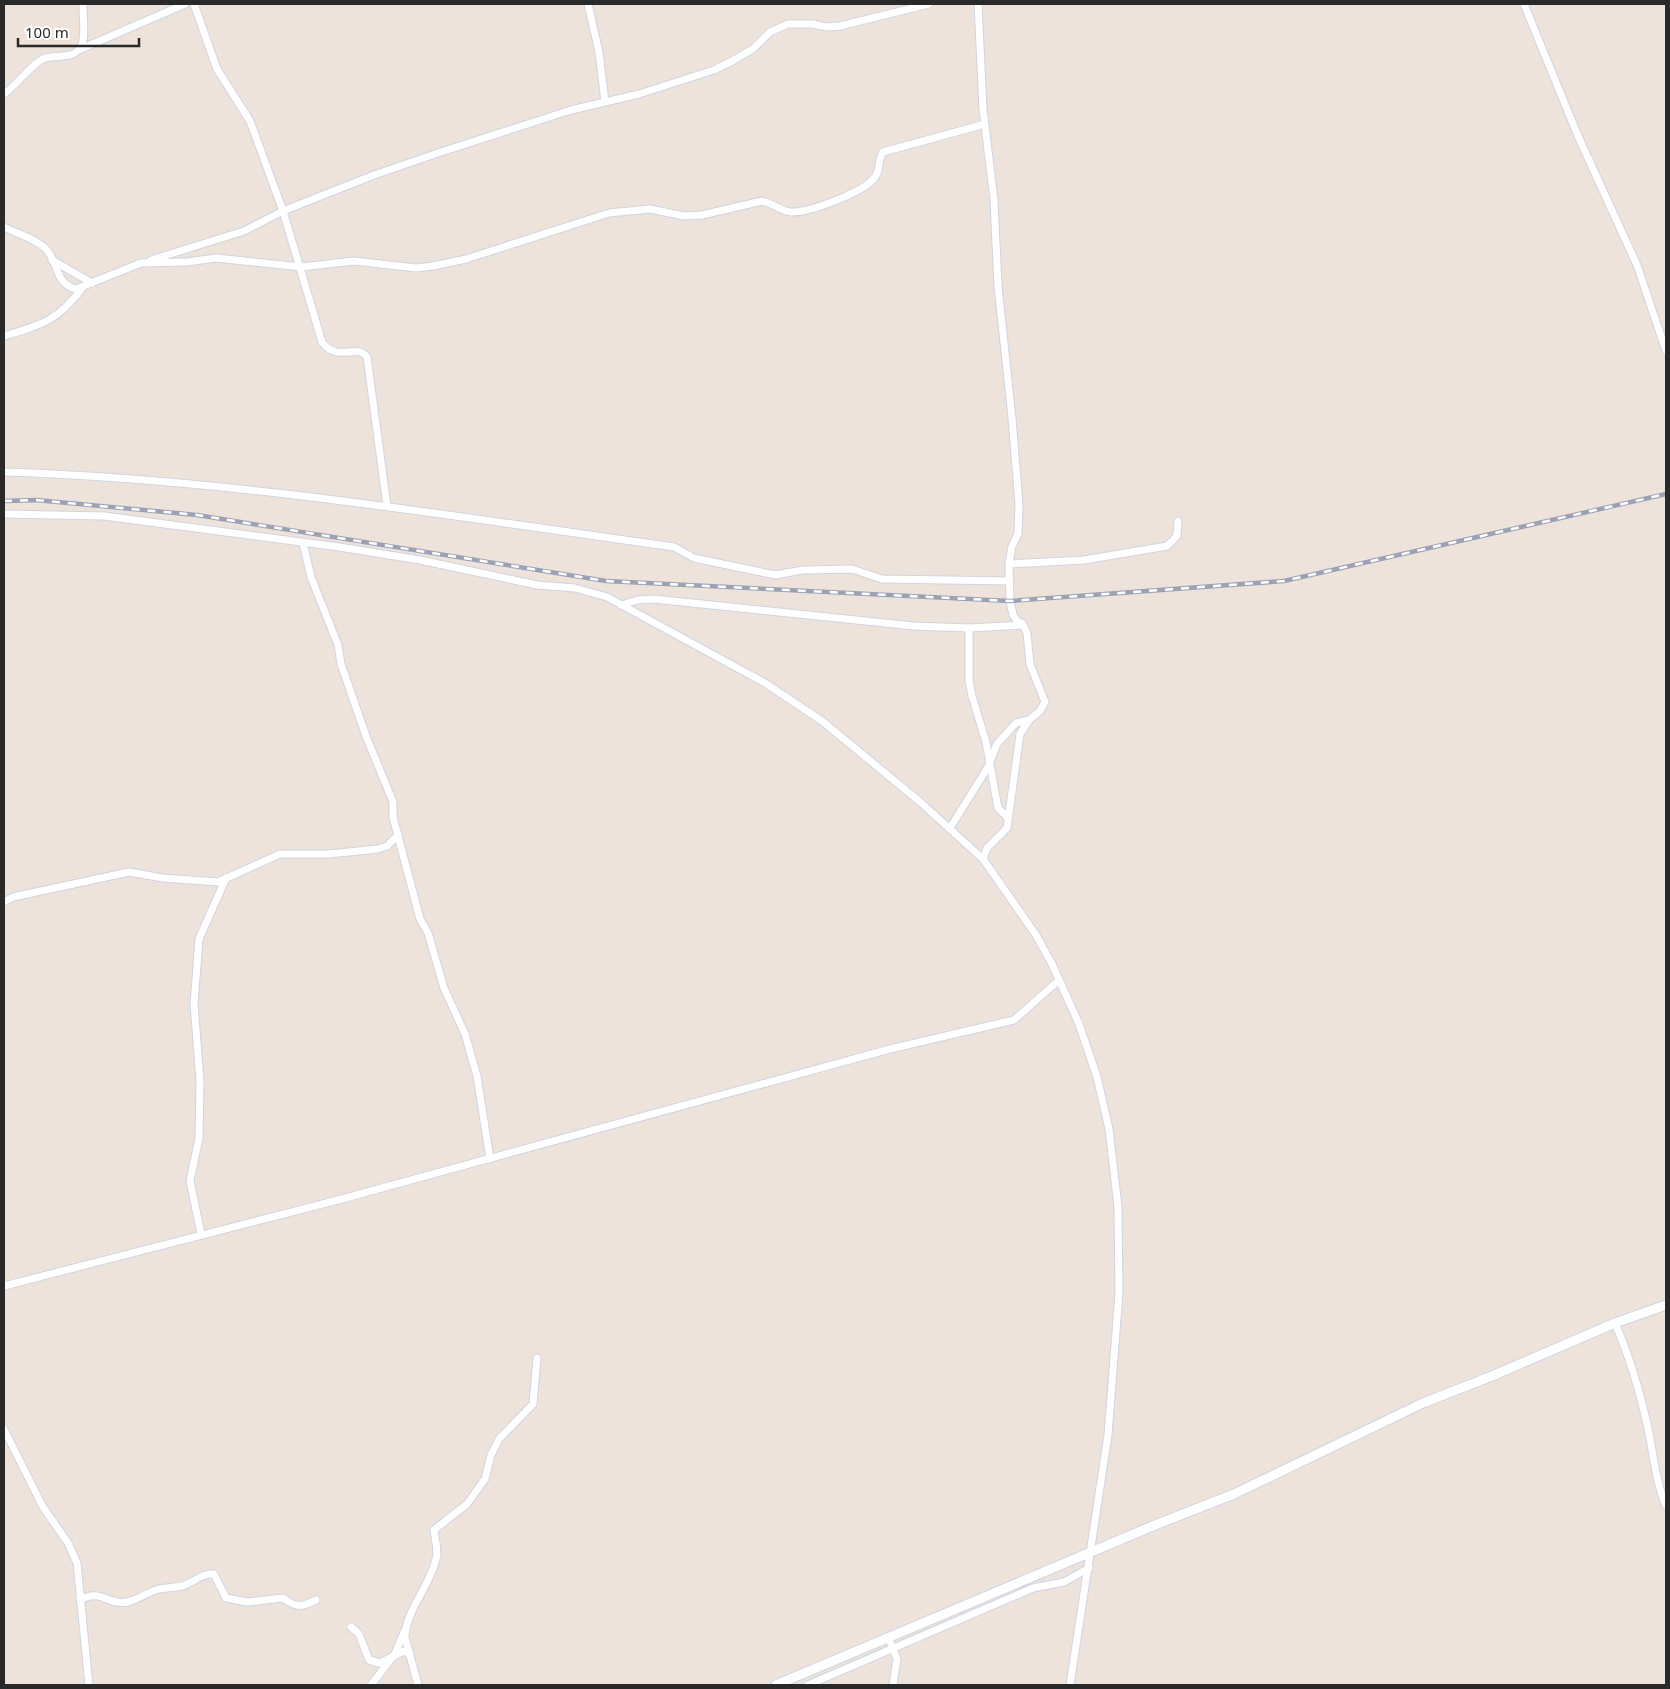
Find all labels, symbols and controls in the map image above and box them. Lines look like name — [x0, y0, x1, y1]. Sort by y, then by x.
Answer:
scale bar — [18, 15, 139, 47]
text: 100 m — [25, 22, 69, 42]

